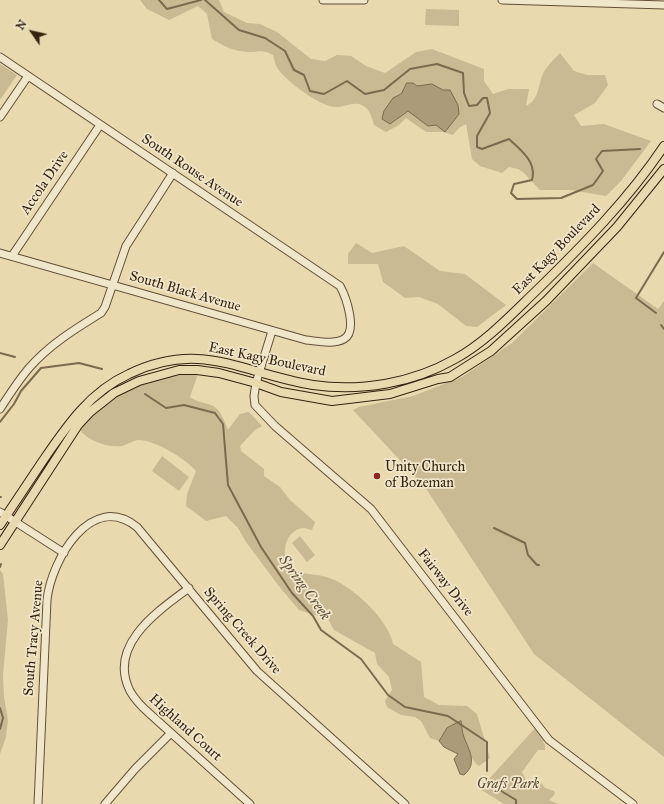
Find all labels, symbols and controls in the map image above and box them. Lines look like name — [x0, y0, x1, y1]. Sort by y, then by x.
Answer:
north arrow — [12, 12, 52, 52]
text: N — [14, 18, 30, 33]
street label: South Rouse Avenue — [138, 131, 246, 211]
street label: Accola Drive — [18, 148, 72, 218]
street label: East Kagy Boulevard — [510, 201, 604, 299]
street label: South Black Avenue — [127, 268, 243, 316]
street label: East Kagy Boulevard — [207, 339, 327, 381]
place label: Unity Church of Bozeman — [385, 460, 465, 492]
marker: Unity Church of Bozeman — [372, 471, 382, 481]
street label: Fairway Drive — [414, 546, 476, 620]
water label: Spring Creek — [274, 552, 334, 624]
street label: South Tracy Avenue — [21, 579, 47, 697]
street label: Spring Creek Drive — [200, 584, 284, 678]
street label: Highland Court — [145, 691, 225, 765]
park label: Grafs Park — [477, 777, 539, 793]

